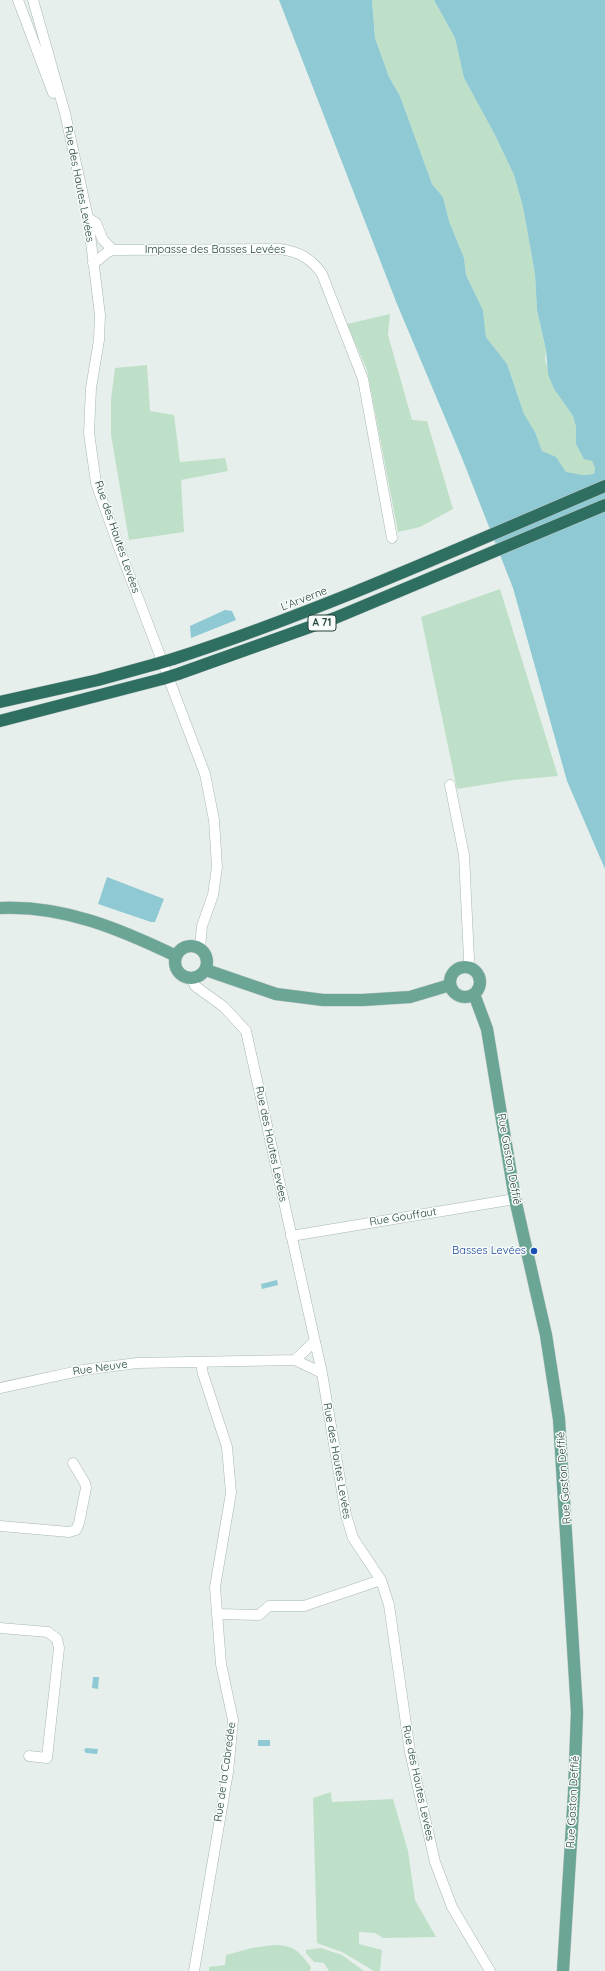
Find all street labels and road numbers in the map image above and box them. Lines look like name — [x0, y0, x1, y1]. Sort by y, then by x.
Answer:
street label: Rue des Hautes Levées — [61, 125, 97, 243]
street label: Impasse des Basses Levées — [145, 243, 285, 257]
street label: Rue des Hautes Levées — [92, 479, 142, 595]
street label: L'Arverne — [279, 584, 329, 614]
road number: A 71 — [308, 615, 336, 631]
street label: Rue des Hautes Levées — [252, 1085, 290, 1203]
street label: Rue Gaston Deffié — [494, 1112, 524, 1206]
street label: Rue Gouffaut — [369, 1205, 437, 1229]
street label: Rue Neuve — [72, 1358, 128, 1378]
street label: Rue des Hautes Levées — [320, 1402, 354, 1520]
street label: Rue Gaston Deffié — [554, 1431, 574, 1525]
street label: Rue de la Cabredée — [211, 1721, 239, 1823]
street label: Rue des Hautes Levées — [399, 1724, 437, 1842]
street label: Rue Gaston Deffié — [564, 1755, 582, 1849]

